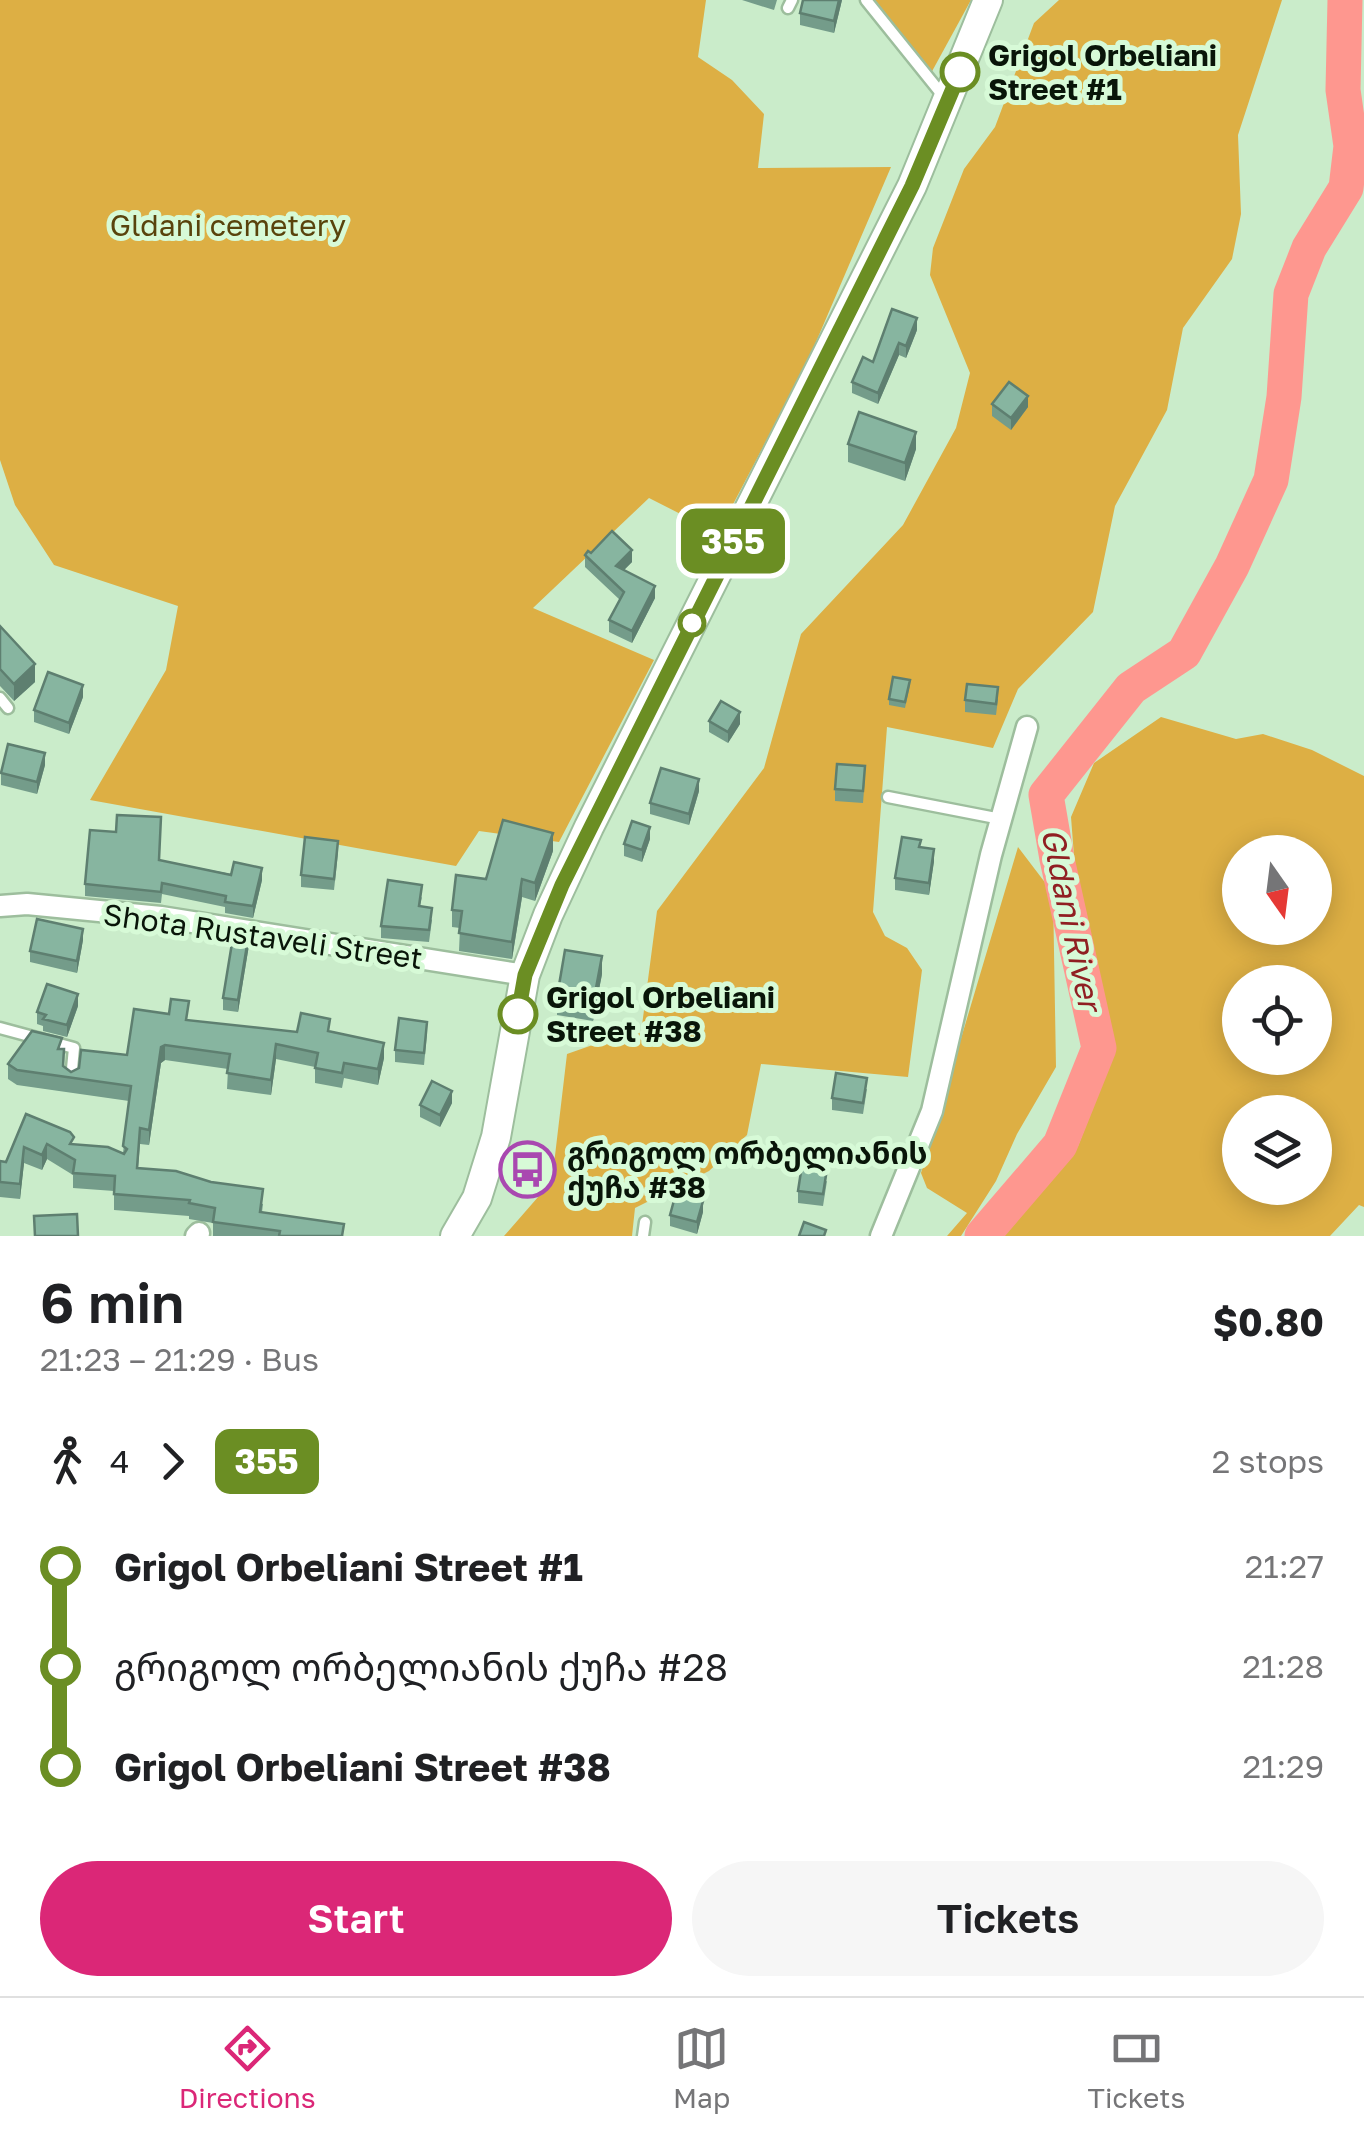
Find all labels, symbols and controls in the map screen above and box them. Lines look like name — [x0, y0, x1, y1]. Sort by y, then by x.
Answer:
place label: Grigol Orbeliani Street #1 — [988, 37, 1217, 107]
marker: Grigol Orbeliani Street #1 — [941, 53, 979, 91]
park label: Gldani cemetery — [110, 207, 346, 243]
line badge: 355 — [676, 508, 790, 574]
text: 355 — [701, 520, 765, 562]
unlabelled marker — [679, 610, 705, 636]
water label: Gldani River — [1034, 824, 1111, 1018]
north arrow — [1222, 835, 1332, 945]
map controls — [1222, 835, 1332, 1205]
street label: Shota Rustaveli Street — [101, 896, 425, 976]
button: locate — [1222, 965, 1332, 1075]
place label: Grigol Orbeliani Street #38 — [546, 979, 775, 1049]
marker: Grigol Orbeliani Street #38 — [499, 995, 537, 1033]
button: layers — [1222, 1095, 1332, 1205]
place label: გრიგოლ ორბელიანის ქუჩა #38 — [567, 1135, 927, 1206]
bus stop icon: გრიგოლ ორბელიანის ქუჩა #38 — [498, 1140, 558, 1200]
text: 6 min — [40, 1269, 184, 1335]
text: $0.80 — [1213, 1299, 1324, 1344]
text: 21:23 – 21:29 · Bus — [40, 1340, 319, 1378]
icon: walk — [40, 1434, 95, 1489]
icon: forward — [145, 1434, 200, 1489]
text: 355 — [235, 1440, 299, 1482]
text: 4 — [110, 1442, 130, 1480]
text: 2 stops — [1212, 1442, 1324, 1480]
text: Grigol Orbeliani Street #1 — [114, 1544, 583, 1589]
text: 21:27 — [1245, 1547, 1324, 1585]
text: გრიგოლ ორბელიანის ქუჩა #28 — [114, 1644, 728, 1689]
text: 21:28 — [1242, 1647, 1324, 1685]
text: Grigol Orbeliani Street #38 — [114, 1744, 611, 1789]
text: 21:29 — [1242, 1747, 1324, 1785]
button: Start — [40, 1861, 672, 1976]
button: Tickets — [692, 1861, 1324, 1976]
tab: Directions — [179, 2021, 316, 2114]
tab: Map — [673, 2021, 730, 2114]
tab: Tickets — [1088, 2021, 1185, 2114]

